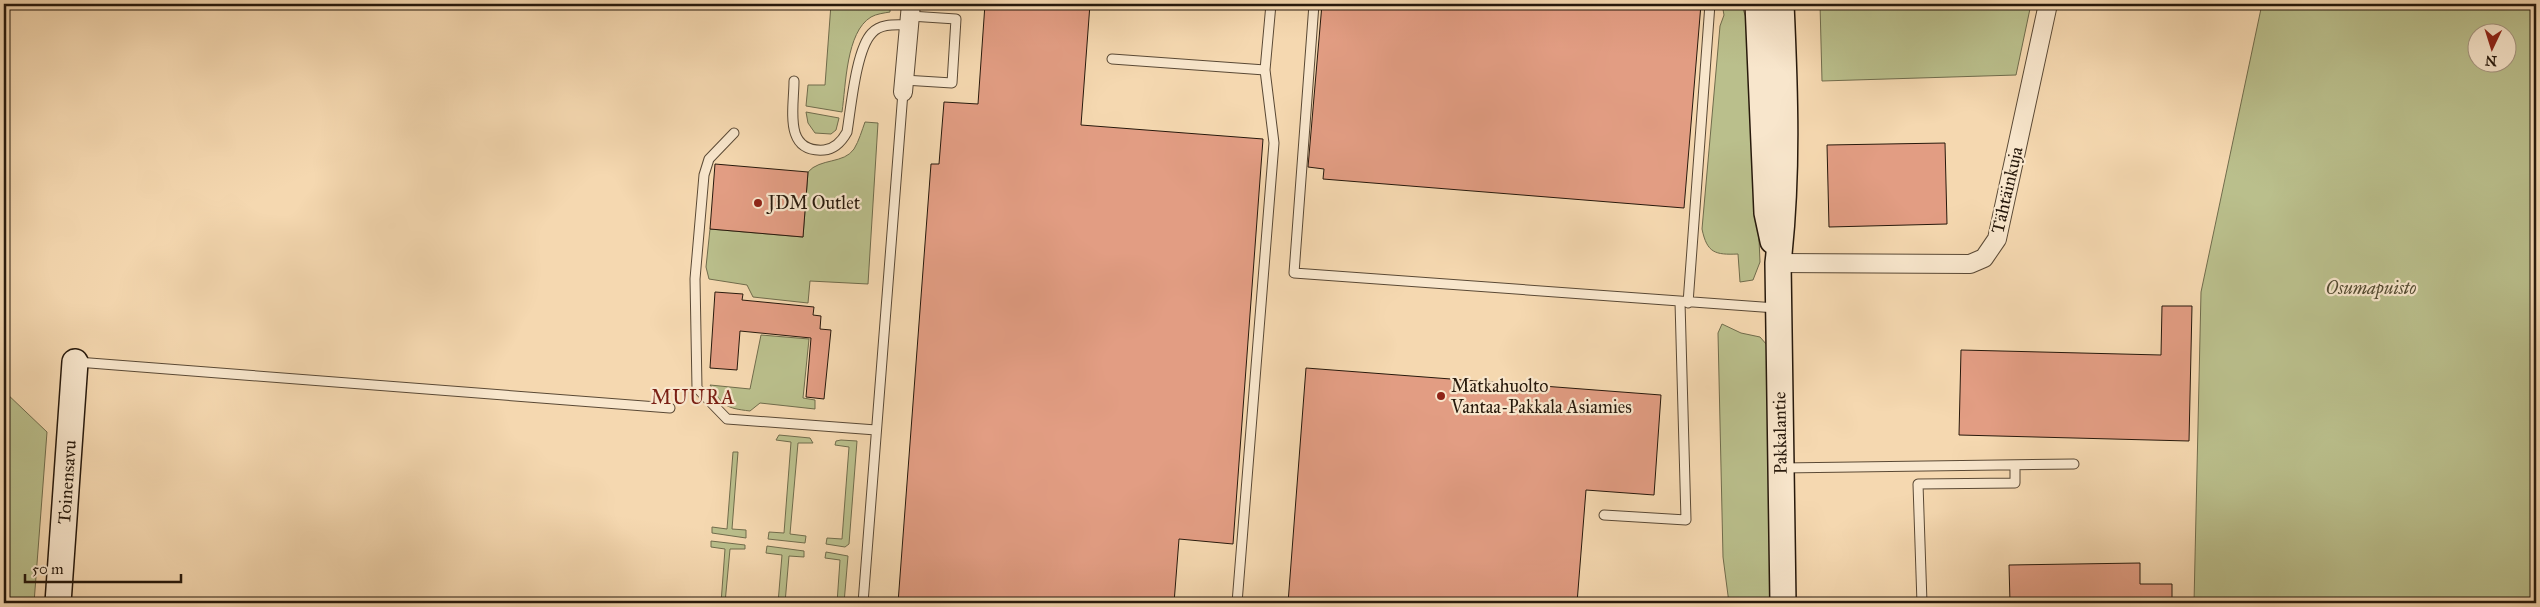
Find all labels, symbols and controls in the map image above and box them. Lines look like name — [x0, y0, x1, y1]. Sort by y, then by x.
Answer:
north arrow — [2468, 22, 2518, 72]
text: N — [2484, 52, 2498, 69]
street label: Tähtäinkuja — [1986, 144, 2028, 236]
place label: JDM Outlet — [766, 192, 861, 215]
marker: JDM Outlet — [752, 197, 764, 209]
park label: Osumapuisto — [2326, 277, 2416, 300]
place label: Matkahuolto Vantaa-Pakkala Asiamies — [1450, 375, 1632, 418]
district label: MUURA — [651, 385, 735, 409]
marker: Matkahuolto Vantaa-Pakkala Asiamies — [1435, 390, 1447, 402]
street label: Pakkalantie — [1768, 391, 1792, 475]
street label: Toinensavu — [53, 439, 81, 525]
scale bar — [25, 552, 181, 584]
text: 50 m — [32, 560, 64, 578]

